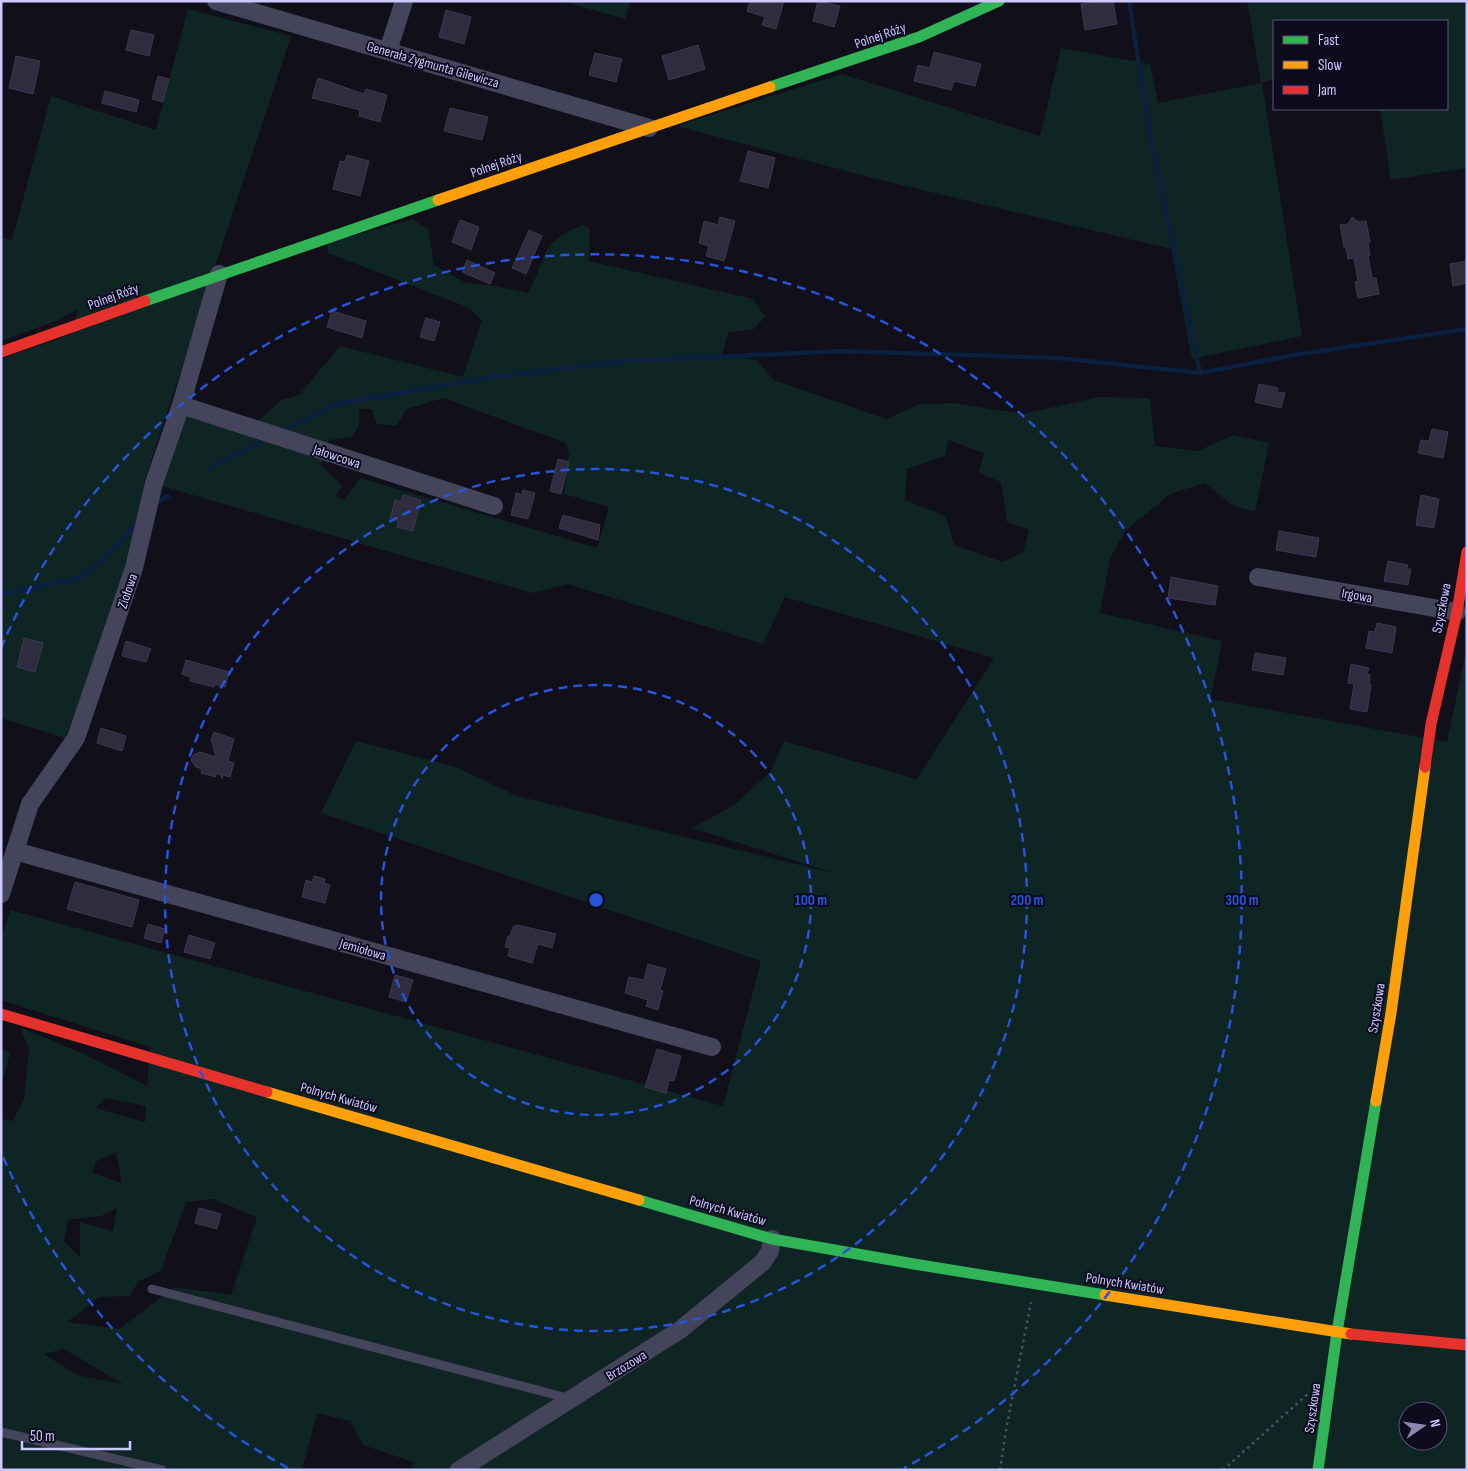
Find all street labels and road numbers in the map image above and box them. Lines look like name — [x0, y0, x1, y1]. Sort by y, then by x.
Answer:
street label: Polnej Róży — [852, 19, 909, 52]
street label: Generała Zygmunta Gilewicza — [365, 37, 501, 92]
street label: Polnej Róży — [468, 148, 525, 181]
street label: Polnej Róży — [85, 279, 142, 314]
street label: Jałowcowa — [310, 441, 363, 472]
street label: Ziołowa — [114, 572, 141, 611]
street label: Szyszkowa — [1428, 582, 1455, 634]
street label: Irgowa — [1340, 584, 1374, 607]
street label: Jemiołowa — [337, 935, 388, 964]
street label: Szyszkowa — [1364, 982, 1389, 1034]
street label: Polnych Kwiatów — [298, 1078, 379, 1117]
street label: Polnych Kwiatów — [687, 1191, 768, 1230]
street label: Polnych Kwiatów — [1085, 1269, 1165, 1298]
street label: Brzozowa — [603, 1346, 650, 1384]
street label: Szyszkowa — [1301, 1382, 1324, 1434]

